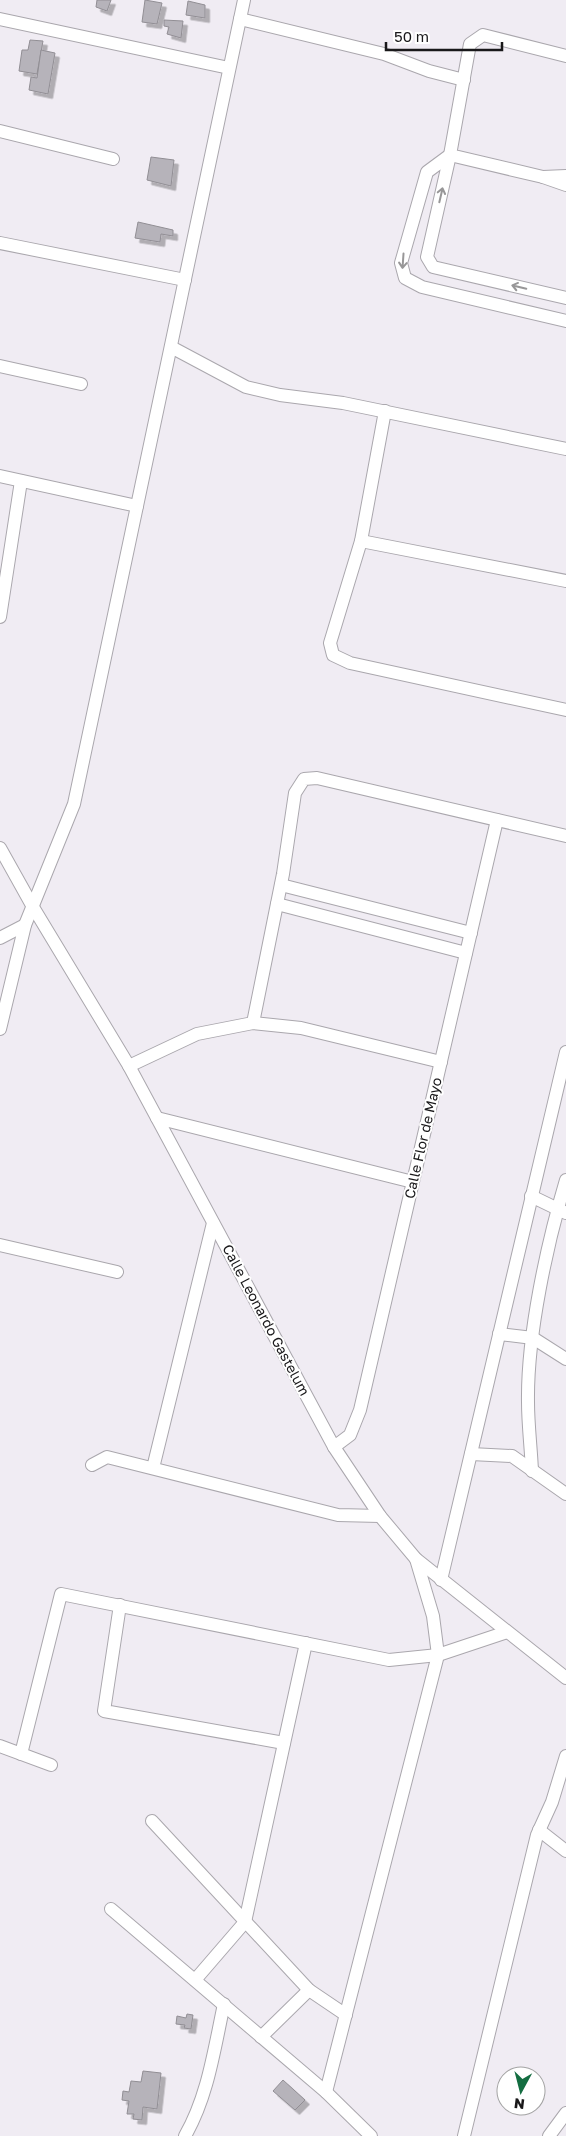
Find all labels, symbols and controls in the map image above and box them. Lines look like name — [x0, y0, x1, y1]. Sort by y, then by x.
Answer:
scale bar — [386, 20, 502, 52]
text: 50 m — [394, 27, 429, 45]
one-way arrow — [437, 188, 446, 204]
one-way arrow — [399, 253, 408, 269]
one-way arrow — [511, 282, 527, 291]
street label: Calle Flor de Mayo — [400, 1076, 445, 1200]
street label: Calle Leonardo Gastelum — [219, 1241, 314, 1398]
north arrow — [496, 2066, 546, 2116]
text: N — [513, 2095, 526, 2113]

